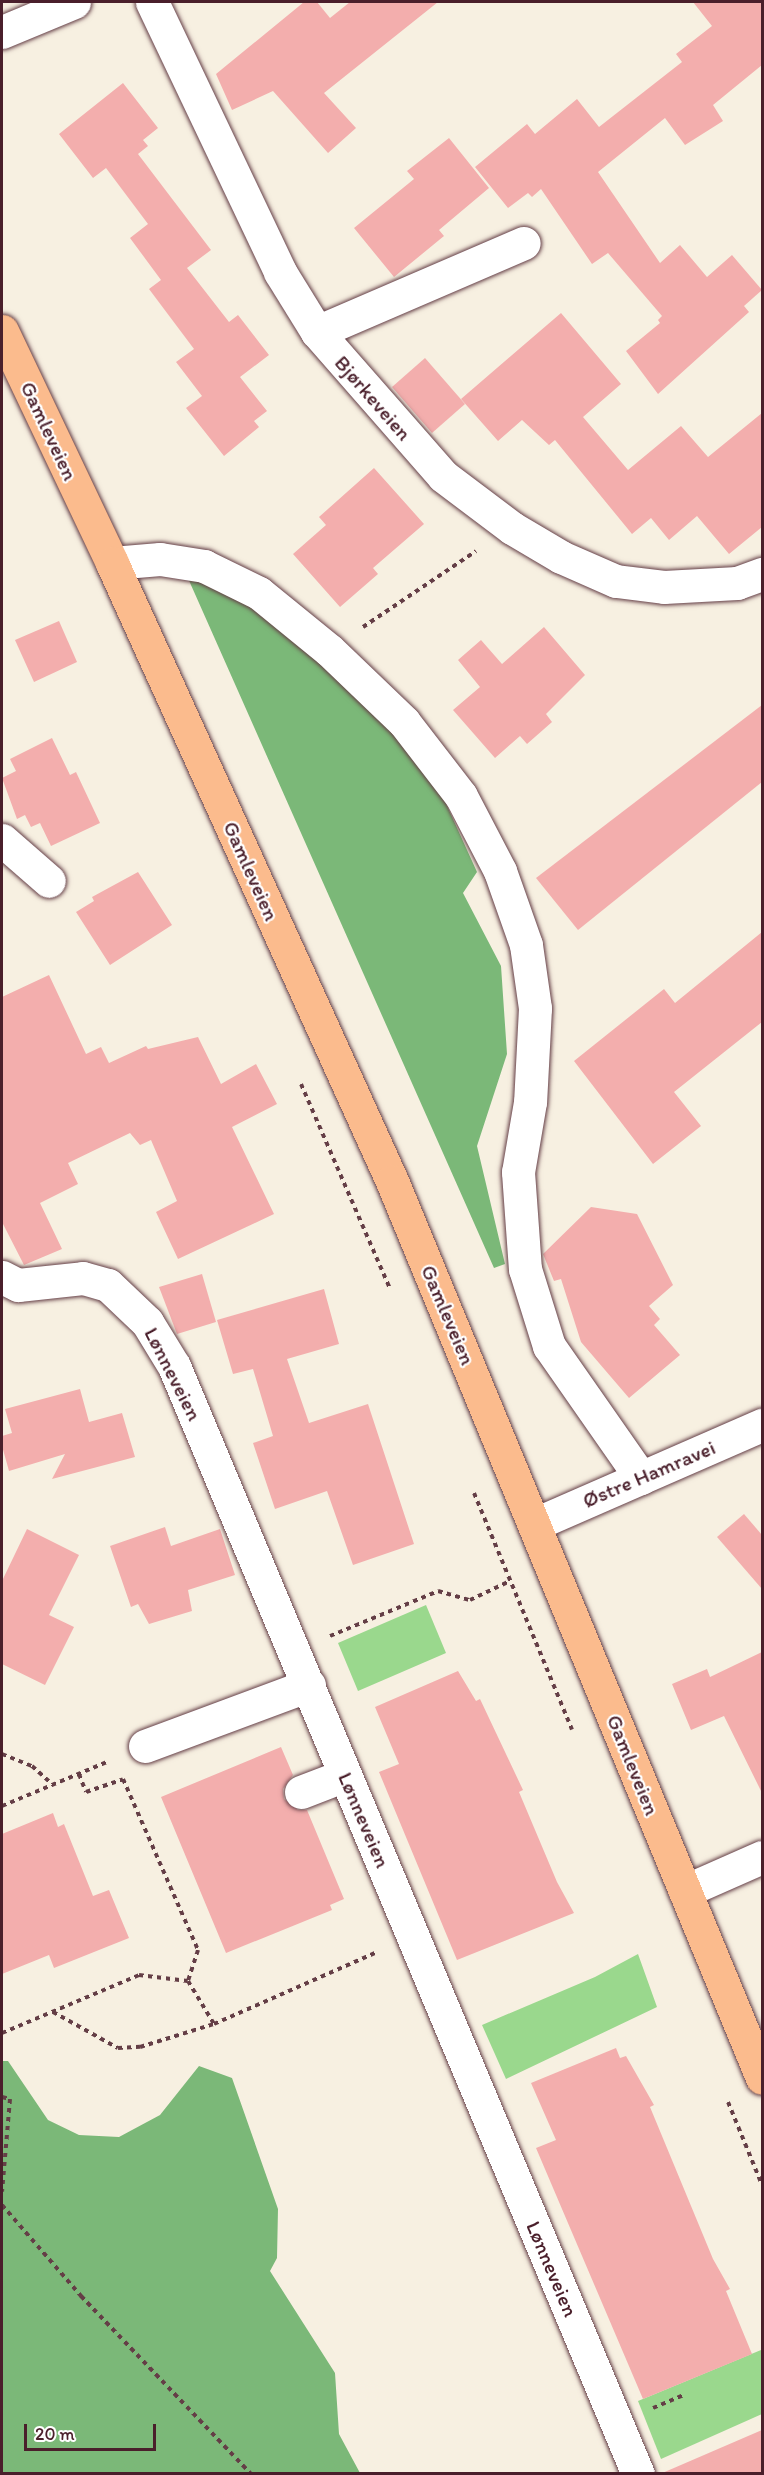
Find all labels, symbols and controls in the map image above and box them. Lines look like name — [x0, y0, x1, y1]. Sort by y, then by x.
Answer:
street label: Bjørkeveien — [329, 350, 417, 446]
street label: Gamleveien — [15, 378, 83, 484]
street label: Gamleveien — [218, 817, 284, 925]
street label: Gamleveien — [416, 1261, 480, 1369]
street label: Lønneveien — [139, 1323, 207, 1425]
street label: Østre Hamravei — [579, 1435, 719, 1513]
street label: Gamleveien — [601, 1711, 665, 1819]
street label: Lønneveien — [333, 1768, 395, 1872]
street label: Lønneveien — [521, 2217, 583, 2321]
scale bar — [27, 2412, 159, 2450]
text: 20 m — [35, 2423, 75, 2445]

